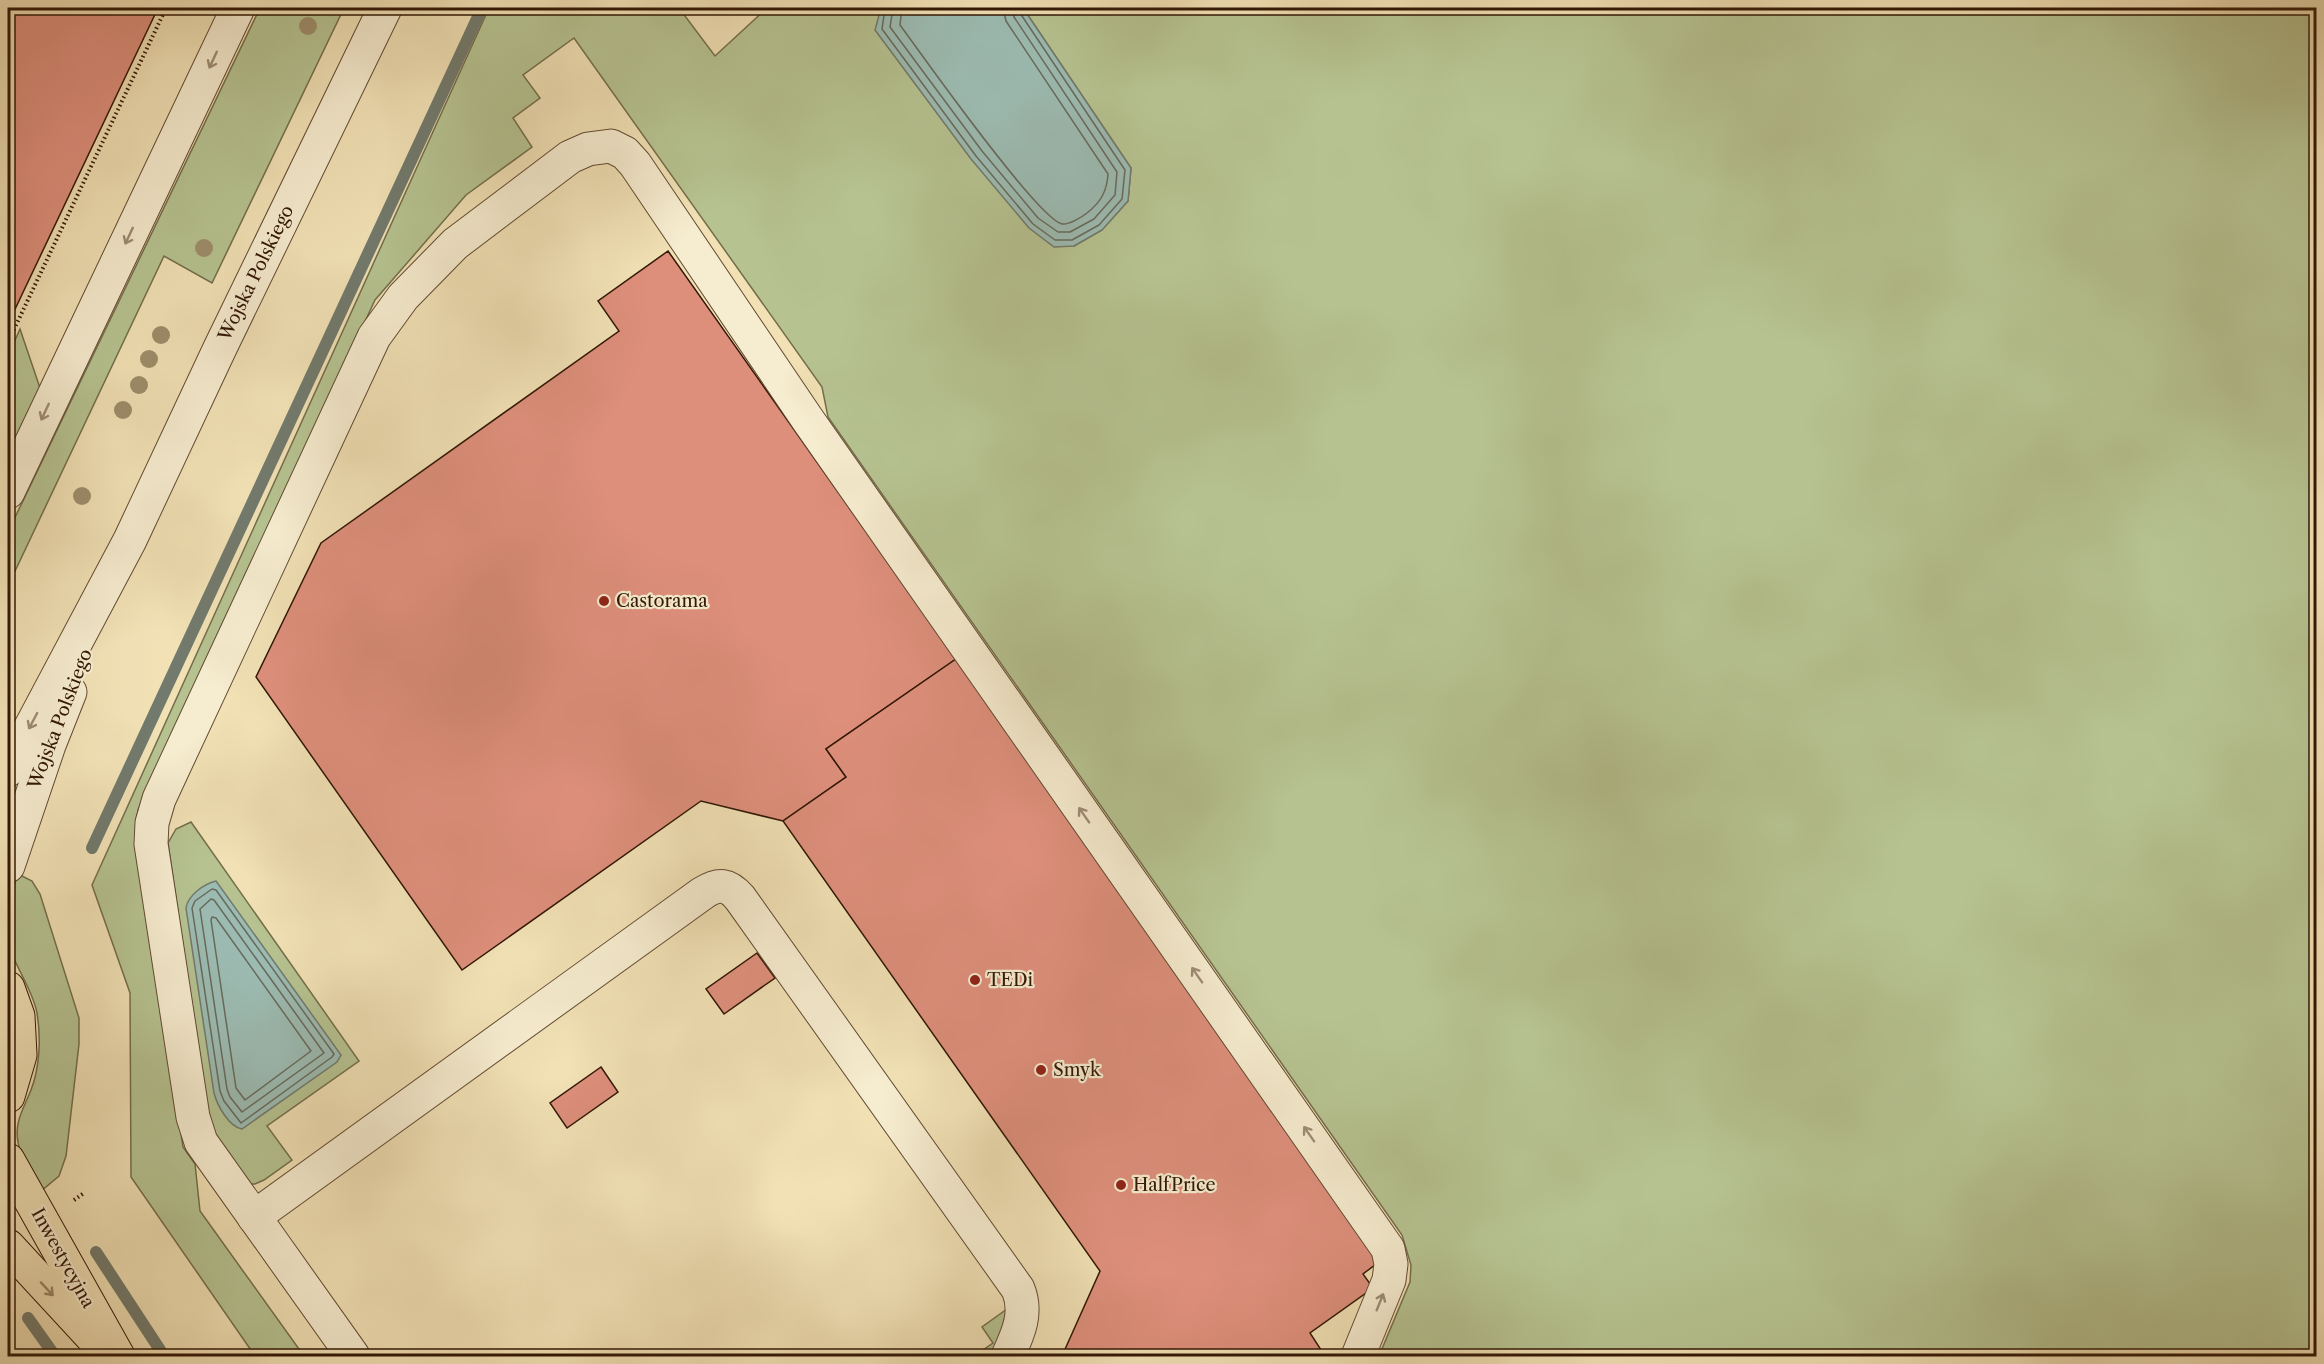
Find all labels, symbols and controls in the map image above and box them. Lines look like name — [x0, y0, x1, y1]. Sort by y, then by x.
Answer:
one-way arrow — [207, 51, 219, 69]
street label: Wojska Polskiego — [213, 201, 298, 345]
one-way arrow — [123, 227, 135, 245]
one-way arrow — [39, 403, 51, 421]
place label: Castorama — [616, 590, 708, 612]
marker: Castorama — [597, 594, 611, 608]
street label: Wojska Polskiego — [23, 646, 97, 793]
one-way arrow — [27, 712, 39, 730]
one-way arrow — [1078, 808, 1090, 824]
one-way arrow — [1191, 967, 1203, 983]
place label: TEDi — [987, 969, 1033, 991]
marker: TEDi — [968, 973, 982, 987]
place label: Smyk — [1053, 1059, 1102, 1081]
marker: Smyk — [1034, 1063, 1048, 1077]
one-way arrow — [1303, 1127, 1315, 1143]
place label: HalfPrice — [1133, 1174, 1216, 1196]
marker: HalfPrice — [1114, 1178, 1128, 1192]
street label: Inwestycyjna — [27, 1204, 100, 1312]
one-way arrow — [40, 1281, 54, 1296]
one-way arrow — [1375, 1293, 1386, 1312]

